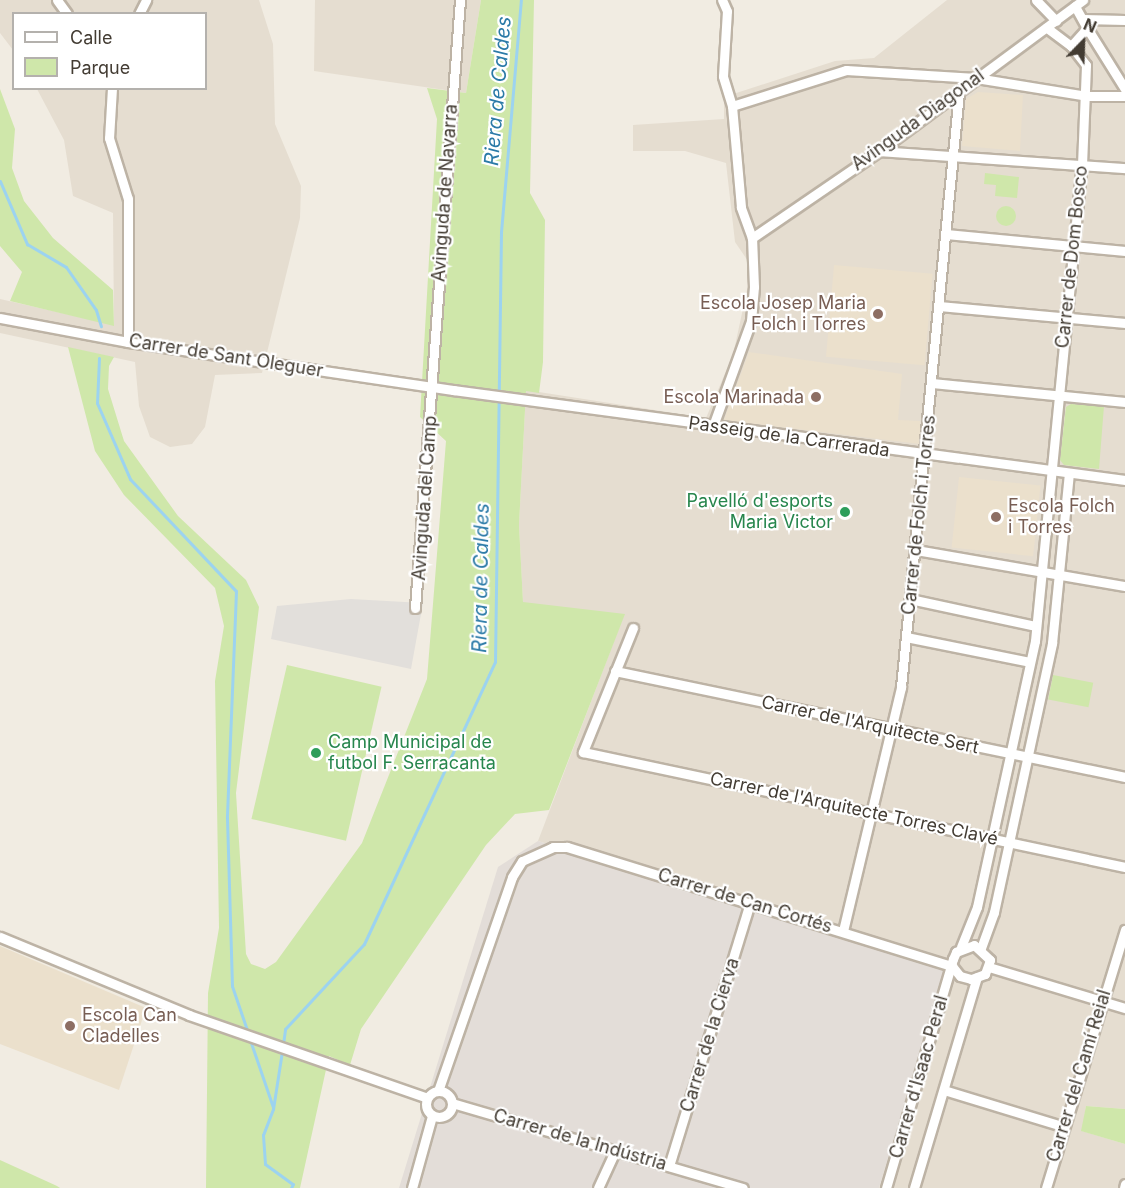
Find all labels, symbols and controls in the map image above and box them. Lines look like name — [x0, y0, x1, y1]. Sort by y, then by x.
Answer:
legend — [12, 12, 207, 90]
north arrow — [1053, 12, 1113, 72]
text: N — [1081, 14, 1100, 37]
water label: Riera de Caldes — [480, 15, 516, 167]
text: Calle — [70, 27, 112, 48]
text: Parque — [70, 57, 130, 78]
street label: Avinguda Diagonal — [848, 65, 988, 175]
street label: Avinguda de Navarra — [428, 103, 462, 283]
street label: Carrer de Dom Bosco — [1052, 165, 1092, 349]
place label: Escola Josep Maria Folch i Torres — [700, 293, 866, 336]
marker: Escola Josep Maria Folch i Torres — [871, 307, 885, 321]
street label: Carrer de Sant Oleguer — [127, 330, 325, 382]
place label: Escola Marinada — [663, 386, 804, 408]
marker: Escola Marinada — [809, 390, 823, 404]
street label: Passeig de la Carrerada — [687, 412, 891, 462]
street label: Carrer de Folch i Torres — [898, 414, 940, 616]
street label: Avinguda del Camp — [408, 415, 442, 581]
place label: Pavelló d'esports Maria Victor — [687, 491, 833, 534]
place label: Escola Folch i Torres — [1008, 496, 1115, 538]
water label: Riera de Caldes — [468, 503, 494, 653]
marker: Pavelló d'esports Maria Victor — [838, 505, 852, 519]
marker: Escola Folch i Torres — [989, 510, 1003, 524]
street label: Carrer de l'Arquitecte Sert — [759, 691, 981, 759]
place label: Camp Municipal de futbol F. Serracanta — [328, 732, 496, 774]
marker: Camp Municipal de futbol F. Serracanta — [309, 746, 323, 760]
street label: Carrer de l'Arquitecte Torres Clavé — [708, 768, 1000, 850]
street label: Carrer de Can Cortés — [655, 864, 835, 938]
street label: Carrer de la Cierva — [676, 955, 744, 1115]
street label: Carrer del Camí Reial — [1042, 987, 1116, 1165]
street label: Carrer d'Isaac Peral — [885, 993, 953, 1161]
place label: Escola Can Cladelles — [82, 1005, 177, 1048]
marker: Escola Can Cladelles — [63, 1019, 77, 1033]
street label: Carrer de la Indústria — [491, 1105, 669, 1175]

